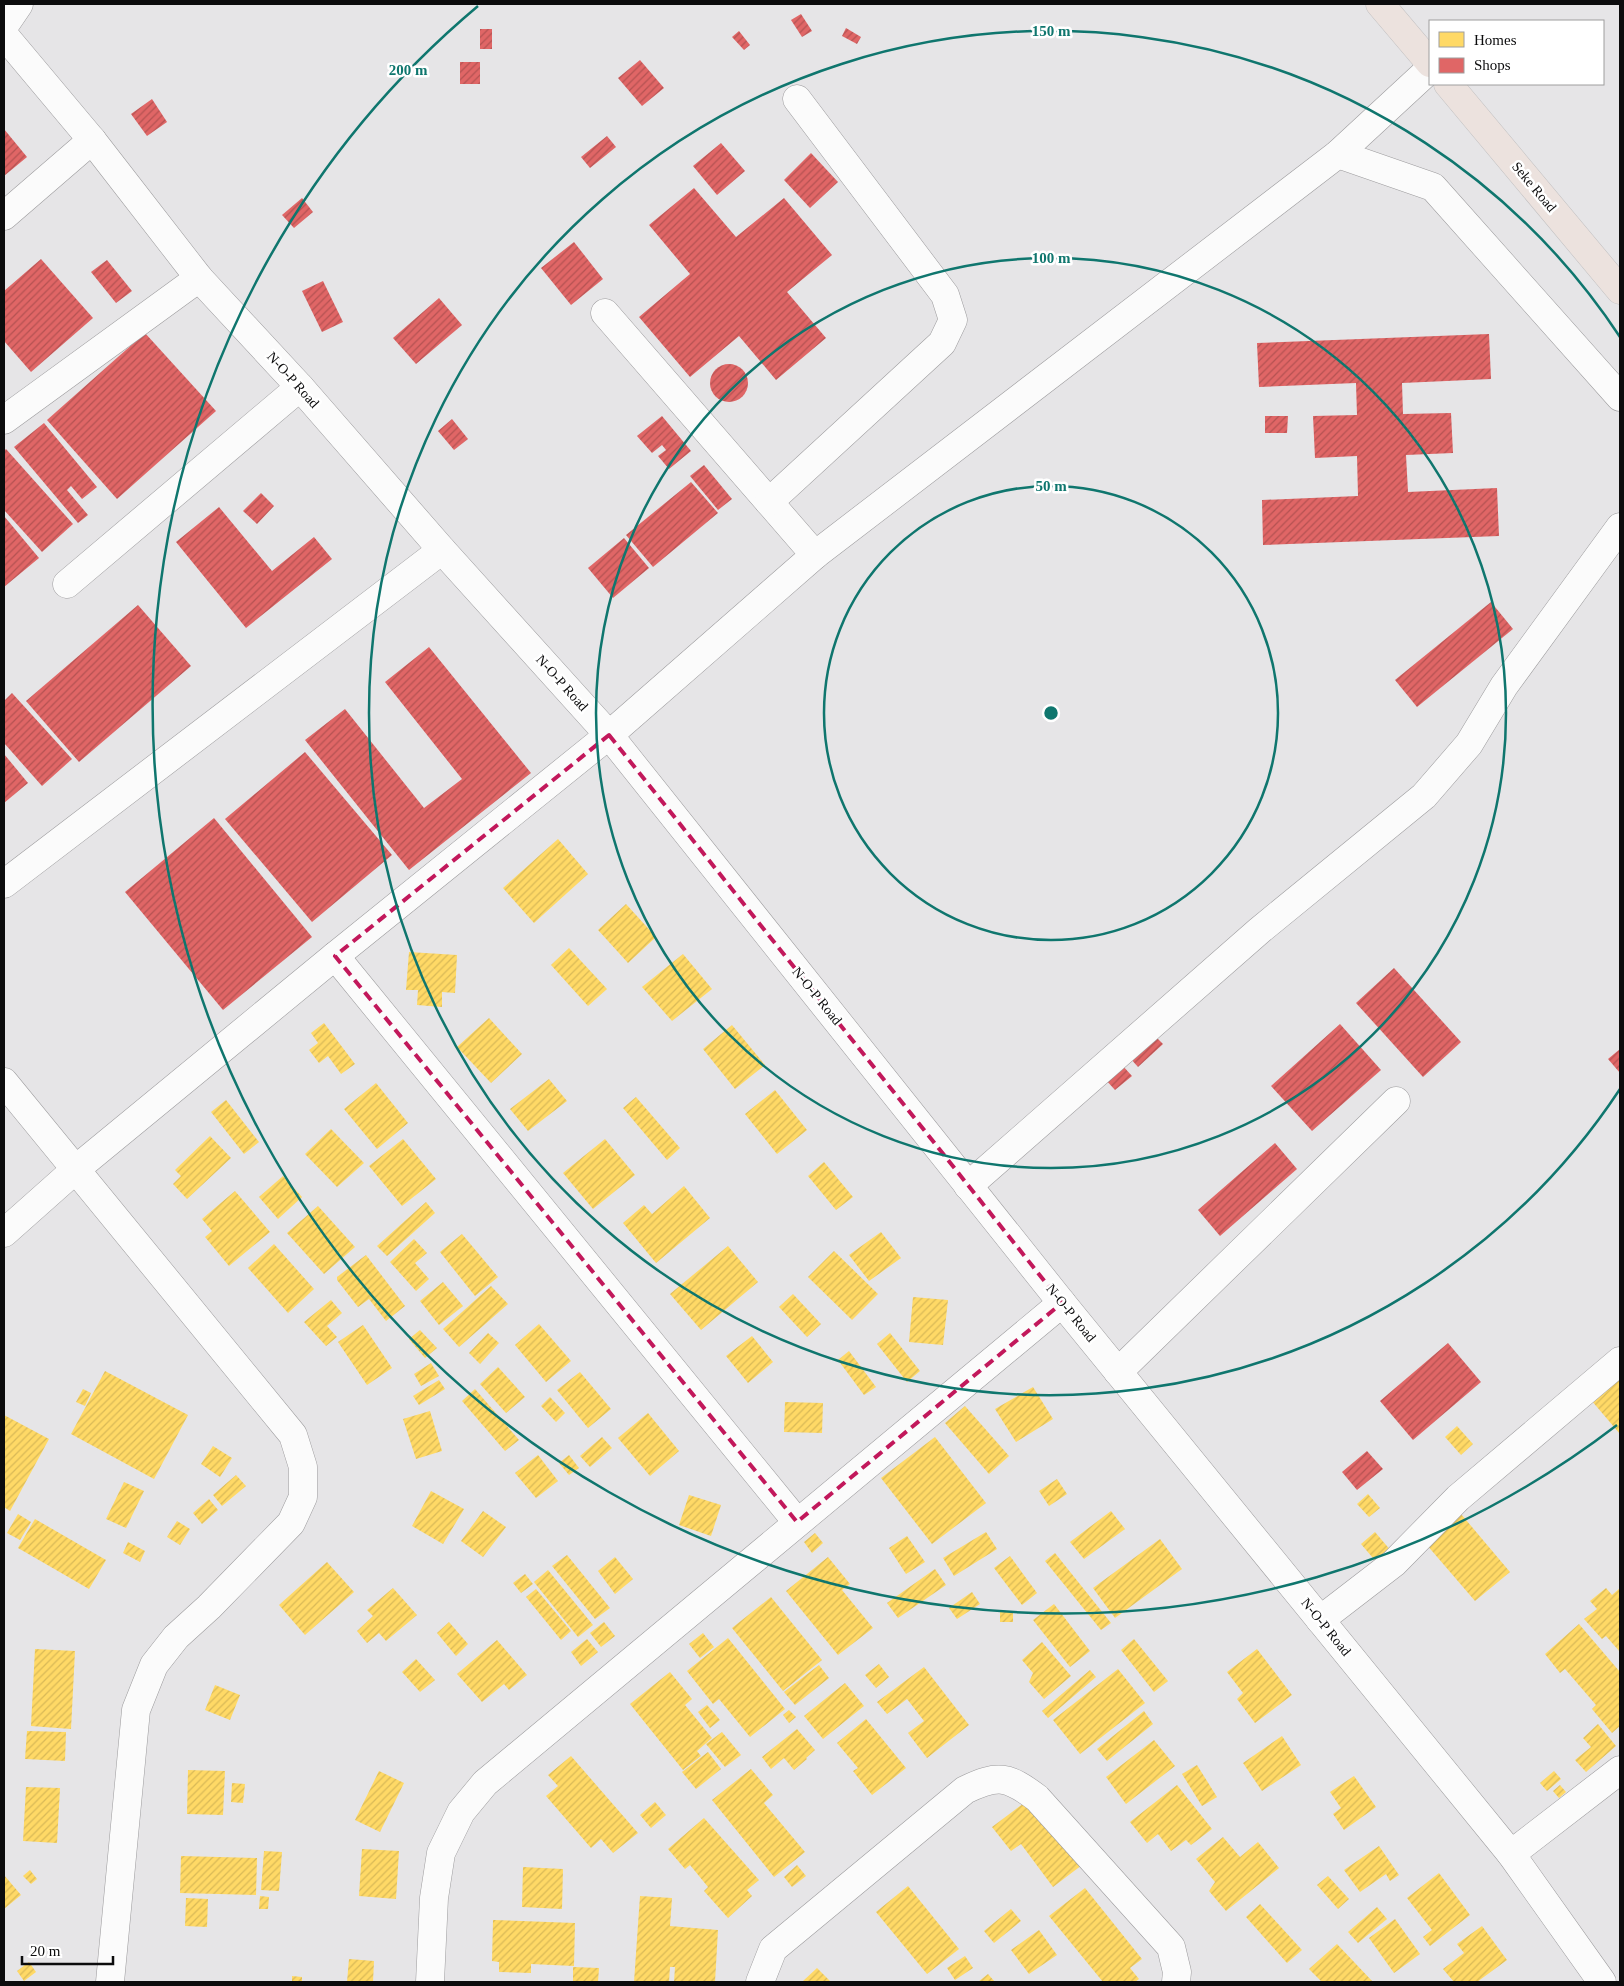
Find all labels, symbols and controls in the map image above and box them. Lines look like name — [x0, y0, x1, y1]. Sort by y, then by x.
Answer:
legend — [1429, 20, 1604, 85]
text: 150 m — [1032, 23, 1071, 39]
text: Homes — [1474, 32, 1517, 48]
text: Shops — [1474, 57, 1511, 73]
text: 200 m — [389, 62, 428, 78]
street label: Seke Road — [1509, 159, 1559, 215]
text: 100 m — [1032, 250, 1071, 266]
street label: N-O-P Road — [264, 349, 322, 411]
text: 50 m — [1035, 478, 1067, 494]
street label: N-O-P Road — [533, 652, 591, 714]
centre of rings — [1042, 704, 1060, 722]
street label: N-O-P Road — [789, 964, 845, 1028]
street label: N-O-P Road — [1043, 1281, 1099, 1345]
street label: N-O-P Road — [1298, 1595, 1354, 1659]
scale bar — [22, 1934, 114, 1966]
text: 20 m — [30, 1943, 61, 1959]

